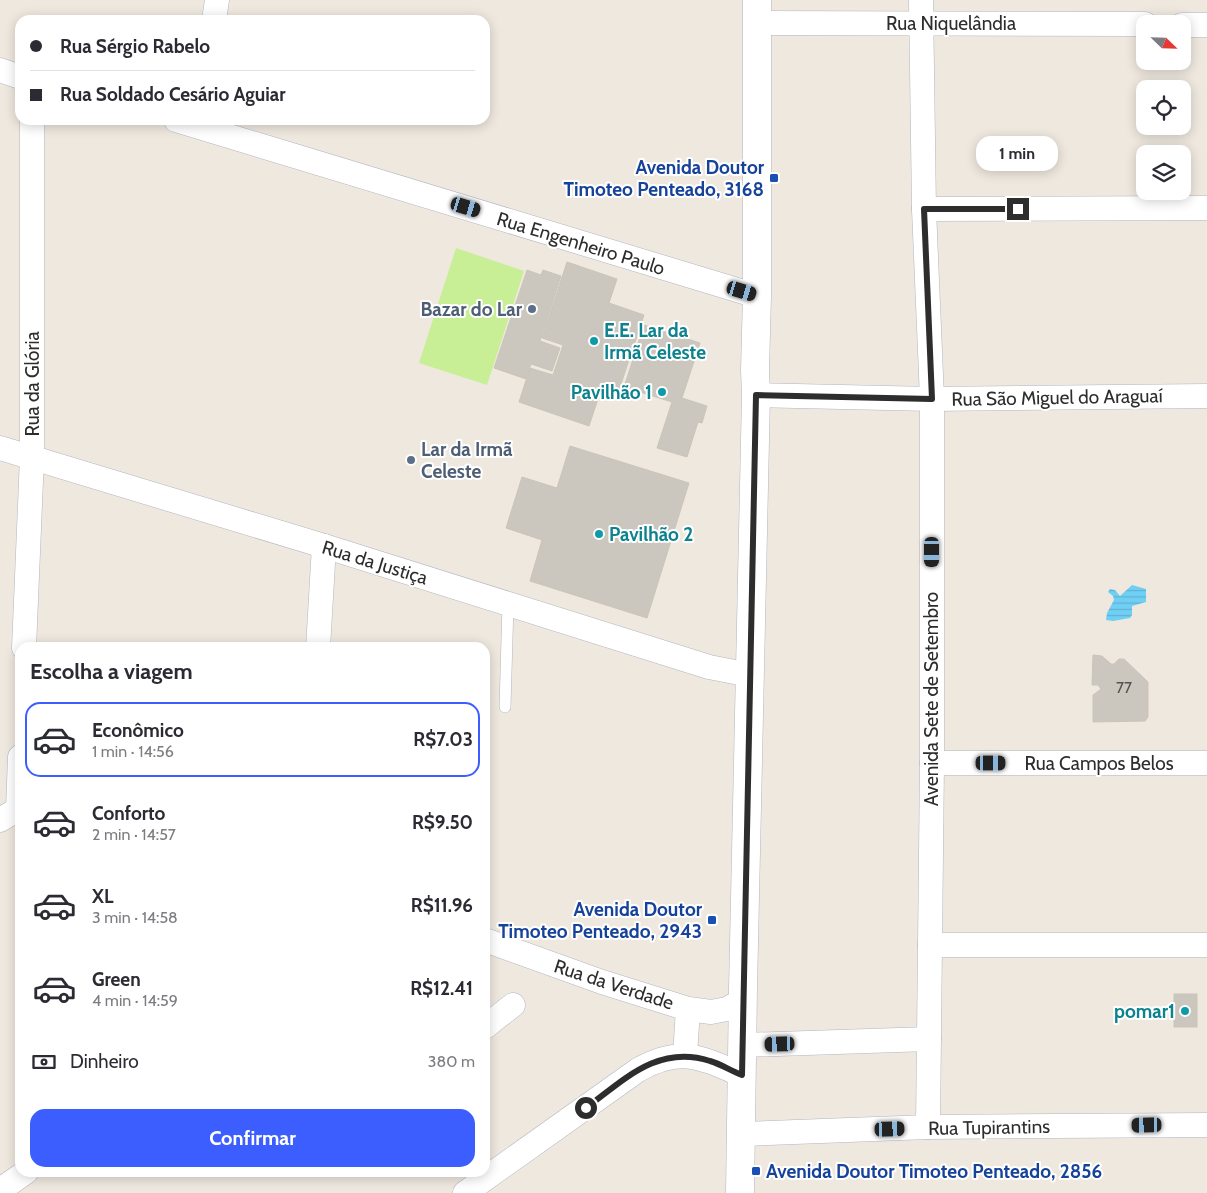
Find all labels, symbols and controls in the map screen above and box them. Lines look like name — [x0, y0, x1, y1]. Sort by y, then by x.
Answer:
street label: Rua Niquelândia — [886, 12, 1016, 35]
north arrow — [1136, 15, 1191, 70]
map controls — [1136, 15, 1191, 200]
text: Rua Sérgio Rabelo — [60, 35, 210, 58]
button: locate — [1136, 80, 1191, 135]
text: Rua Soldado Cesário Aguiar — [60, 83, 286, 106]
callout: 1 min — [977, 136, 1059, 172]
text: 1 min — [999, 144, 1035, 163]
button: layers — [1136, 145, 1191, 200]
place label: Avenida Doutor Timoteo Penteado, 3168 — [564, 156, 765, 201]
marker: Avenida Doutor Timoteo Penteado, 3168 — [768, 172, 780, 184]
car — [449, 195, 482, 219]
route end — [1007, 198, 1029, 220]
street label: Rua Engenheiro Paulo — [494, 207, 668, 280]
car — [725, 279, 758, 303]
place label: Bazar do Lar — [420, 298, 523, 321]
marker: Bazar do Lar — [526, 303, 538, 315]
place label: E.E. Lar da Irmã Celeste — [604, 319, 706, 364]
street label: Rua da Glória — [21, 331, 44, 437]
marker: E.E. Lar da Irmã Celeste — [588, 335, 600, 347]
place label: Pavilhão 1 — [571, 381, 652, 404]
street label: Rua São Miguel do Araguaí — [951, 384, 1163, 411]
marker: Pavilhão 1 — [656, 386, 668, 398]
place label: Lar da Irmã Celeste — [421, 438, 513, 483]
marker: Lar da Irmã Celeste — [405, 454, 417, 466]
place label: Pavilhão 2 — [609, 523, 693, 546]
marker: Pavilhão 2 — [593, 528, 605, 540]
street label: Rua da Justiça — [319, 536, 430, 589]
car — [924, 537, 939, 567]
street label: Avenida Sete de Setembro — [920, 592, 943, 806]
text: Escolha a viagem — [30, 658, 193, 685]
house number: 77 — [1116, 678, 1132, 697]
icon: car — [32, 717, 77, 762]
text: Econômico — [92, 719, 184, 742]
text: R$7.03 — [413, 728, 473, 751]
text: 1 min · 14:56 — [92, 742, 174, 761]
street label: Rua Campos Belos — [1024, 752, 1174, 775]
car — [976, 756, 1006, 771]
icon: car — [32, 800, 77, 845]
text: Conforto — [92, 802, 165, 825]
text: R$9.50 — [412, 811, 473, 834]
text: 2 min · 14:57 — [92, 825, 176, 844]
icon: car — [32, 883, 77, 928]
text: XL — [92, 885, 113, 908]
text: R$11.96 — [411, 894, 473, 917]
place label: Avenida Doutor Timoteo Penteado, 2943 — [498, 898, 703, 943]
text: 3 min · 14:58 — [92, 908, 178, 927]
marker: Avenida Doutor Timoteo Penteado, 2943 — [706, 914, 718, 926]
street label: Rua da Verdade — [551, 954, 677, 1015]
icon: car — [32, 966, 77, 1011]
text: Green — [92, 968, 141, 991]
text: R$12.41 — [410, 977, 473, 1000]
text: 4 min · 14:59 — [92, 991, 178, 1010]
place label: pomar1 — [1114, 1000, 1175, 1023]
marker: pomar1 — [1179, 1005, 1191, 1017]
car — [764, 1036, 795, 1052]
icon: cash — [30, 1048, 58, 1076]
text: Dinheiro — [70, 1050, 139, 1073]
text: 380 m — [428, 1052, 475, 1071]
route start — [575, 1097, 597, 1119]
button: Confirmar — [30, 1109, 475, 1167]
street label: Rua Tupirantins — [928, 1115, 1050, 1140]
car — [1131, 1117, 1162, 1133]
car — [874, 1121, 905, 1137]
place label: Avenida Doutor Timoteo Penteado, 2856 — [766, 1160, 1102, 1183]
marker: Avenida Doutor Timoteo Penteado, 2856 — [750, 1165, 762, 1177]

